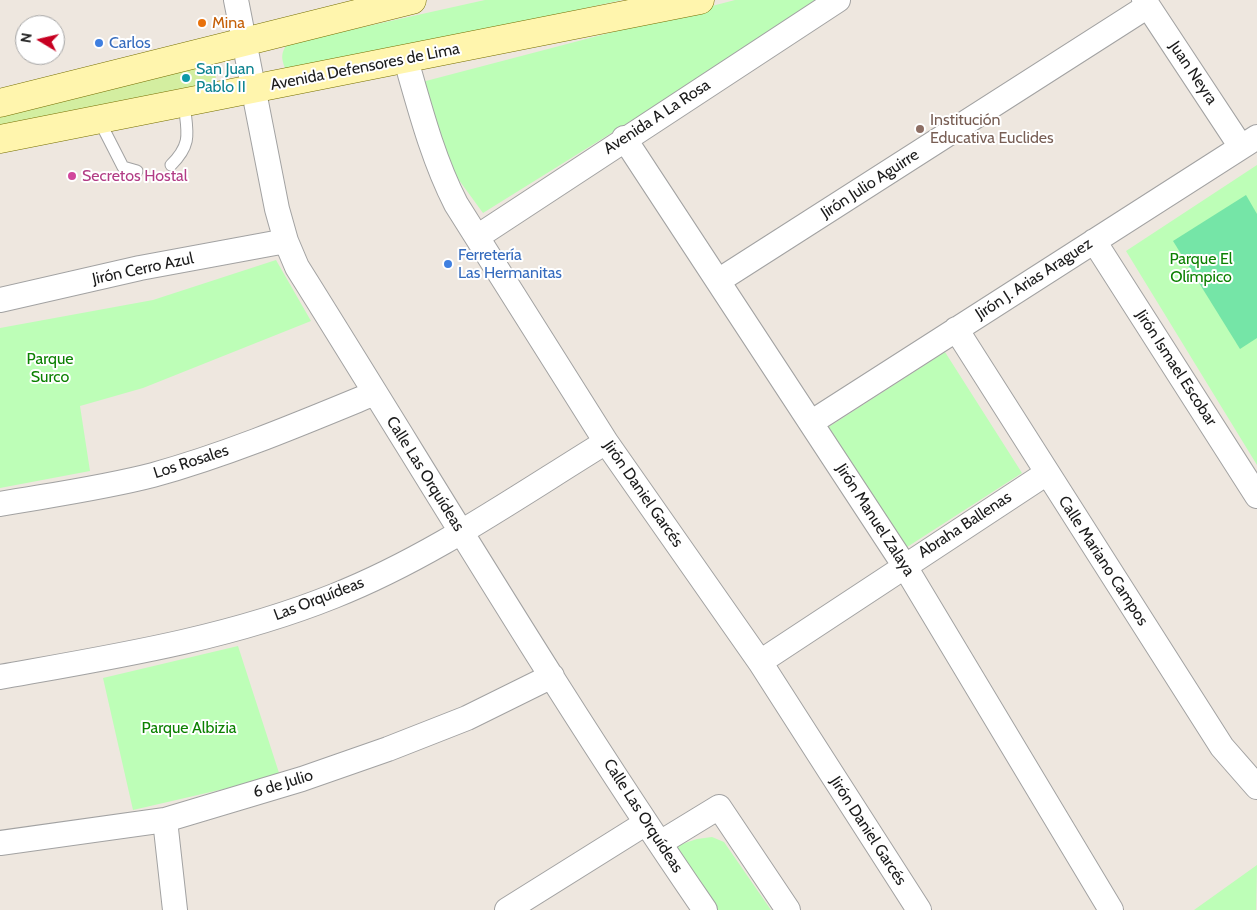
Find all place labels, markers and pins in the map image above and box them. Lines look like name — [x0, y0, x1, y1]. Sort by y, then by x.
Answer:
place label: Mina — [212, 13, 245, 33]
marker: Mina — [196, 17, 208, 29]
place label: Carlos — [109, 33, 151, 53]
marker: Carlos — [93, 37, 105, 49]
place label: San Juan Pablo II — [196, 59, 254, 97]
marker: San Juan Pablo II — [180, 72, 192, 84]
place label: Institución Educativa Euclides — [930, 110, 1054, 148]
marker: Institución Educativa Euclides — [914, 123, 926, 135]
place label: Secretos Hostal — [82, 166, 188, 186]
marker: Secretos Hostal — [66, 170, 78, 182]
place label: Ferretería Las Hermanitas — [458, 245, 562, 283]
marker: Ferretería Las Hermanitas — [442, 258, 454, 270]

